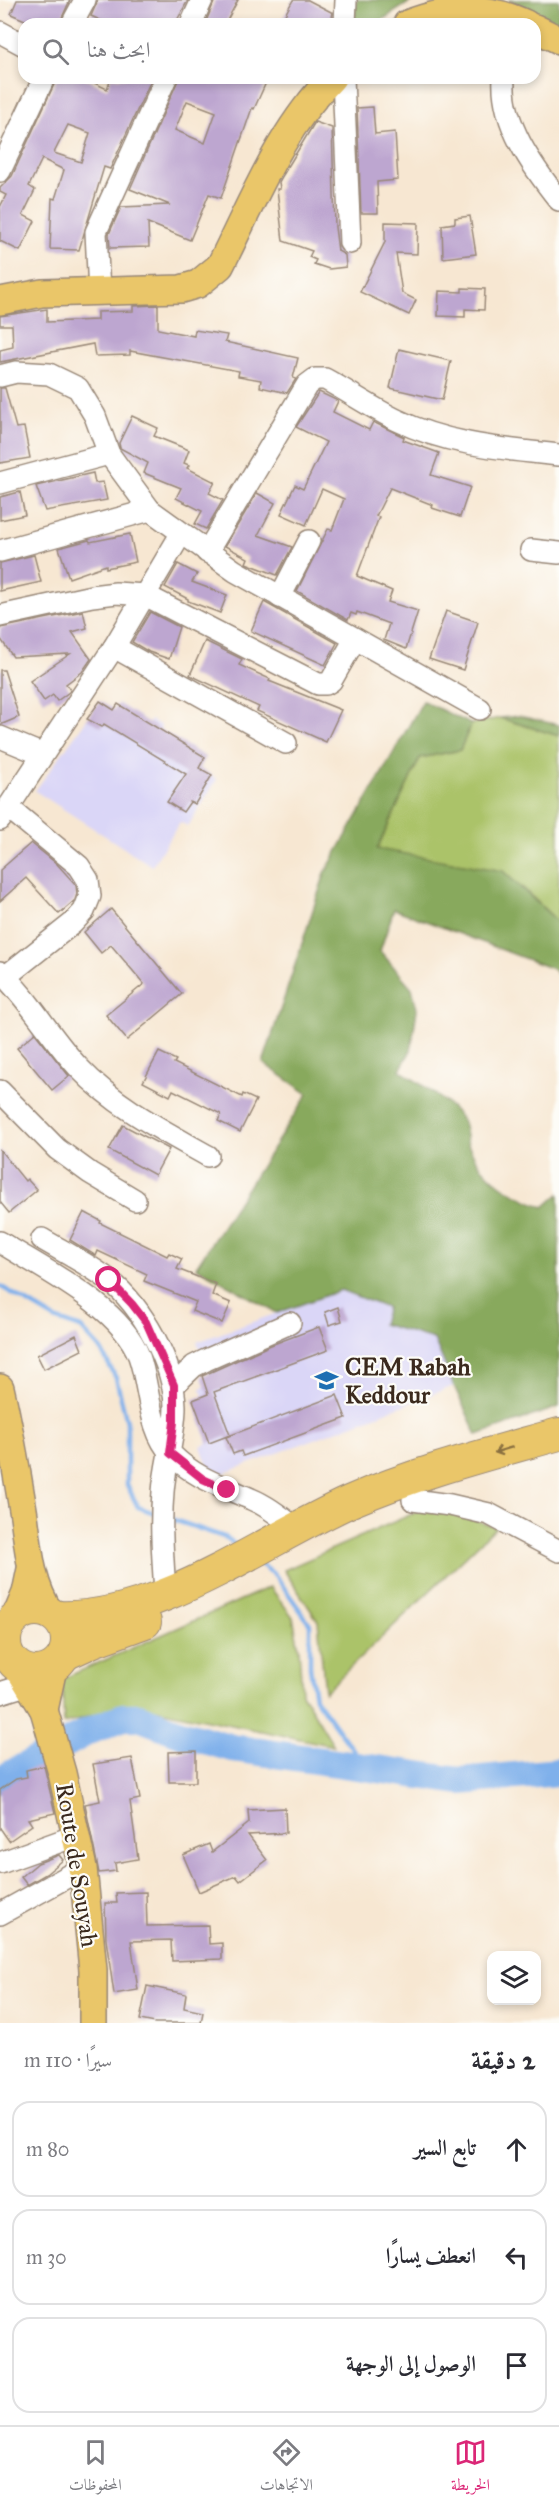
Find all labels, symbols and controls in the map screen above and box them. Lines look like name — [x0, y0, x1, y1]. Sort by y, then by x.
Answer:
search box — [18, 18, 541, 84]
icon: search — [39, 35, 72, 68]
text: ابحث هنا — [87, 36, 150, 63]
route start — [95, 1266, 121, 1292]
place label: CEM Rabah Keddour — [345, 1352, 471, 1410]
school or university icon: CEM Rabah Keddour — [314, 1368, 340, 1394]
one-way arrow — [494, 1445, 513, 1456]
route end — [213, 1476, 239, 1502]
street label: Route de Souyah — [49, 1781, 105, 1949]
map controls — [487, 1951, 541, 2005]
button: layers — [487, 1951, 541, 2005]
text: 2 دقيقة — [471, 2044, 535, 2076]
text: سيرًا · 110 m — [24, 2048, 112, 2072]
icon: ahead — [500, 2133, 533, 2166]
text: تابع السير — [414, 2134, 476, 2161]
text: 80 m — [26, 2137, 69, 2161]
icon: left — [500, 2241, 533, 2274]
text: انعطف يسارًا — [386, 2242, 476, 2269]
text: 30 m — [26, 2245, 67, 2269]
icon: arrive — [500, 2349, 533, 2382]
text: الوصول إلى الوجهة — [346, 2350, 476, 2377]
tab: المحفوظات — [69, 2436, 122, 2500]
tab: الاتجاهات — [260, 2436, 313, 2500]
tab: الخريطة — [451, 2436, 490, 2500]

